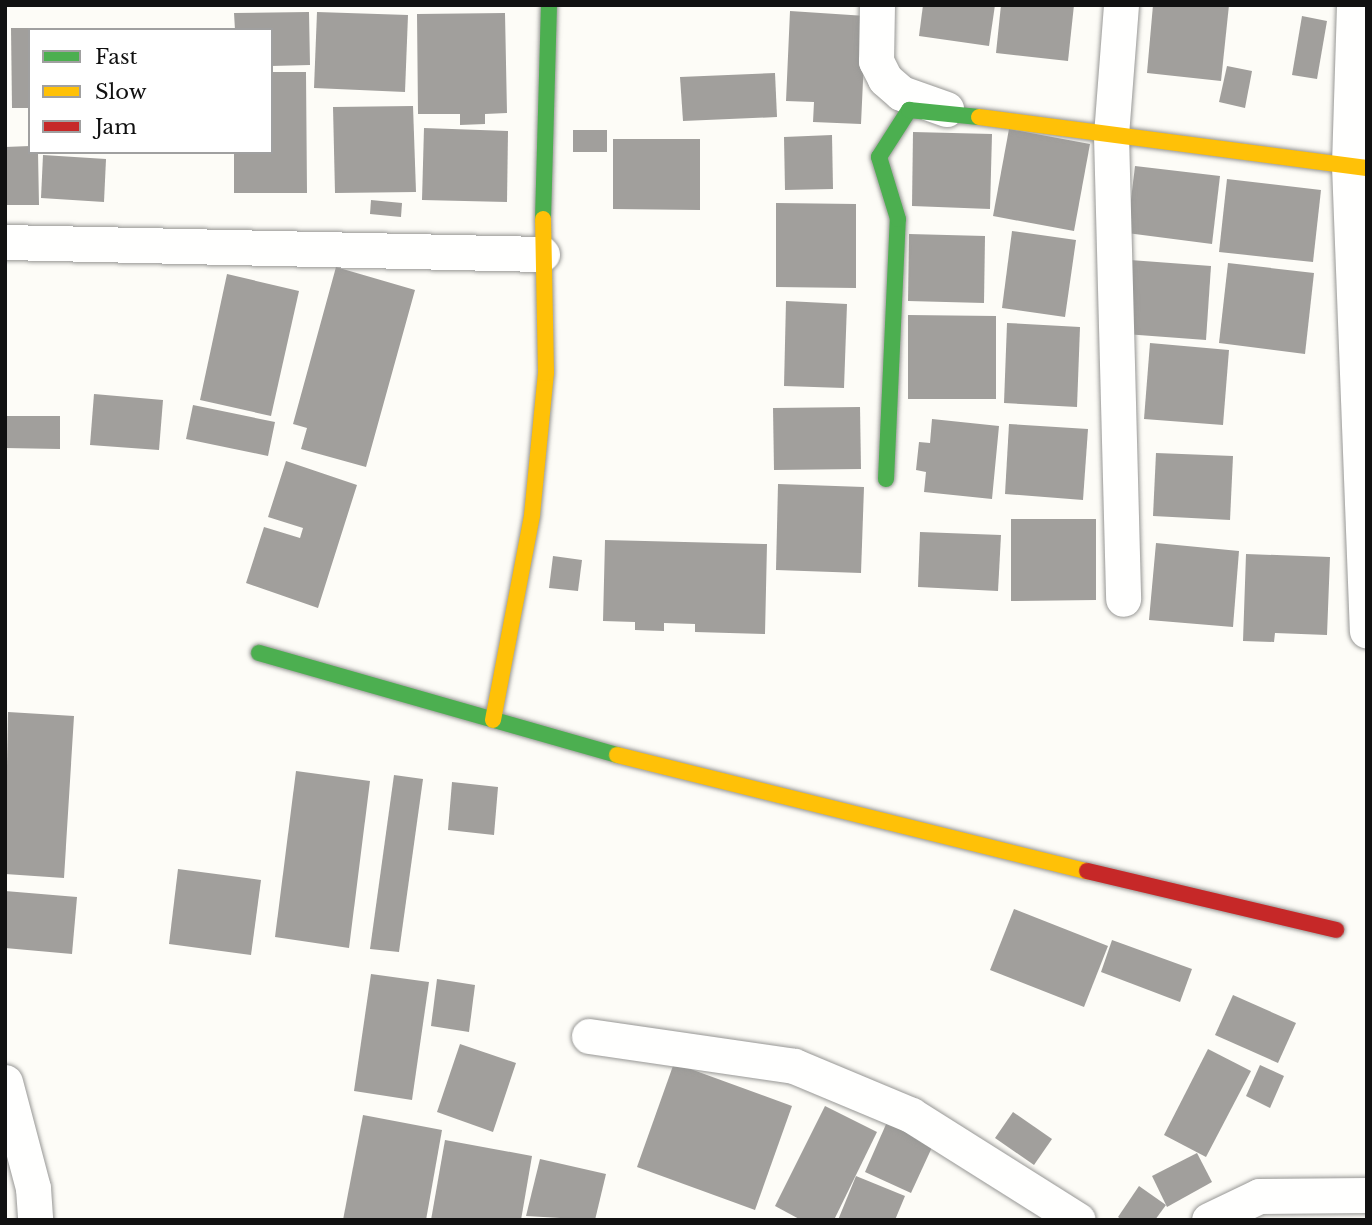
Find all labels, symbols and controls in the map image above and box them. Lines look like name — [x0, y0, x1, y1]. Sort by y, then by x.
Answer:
legend — [28, 28, 273, 154]
text: Fast — [95, 44, 137, 70]
text: Slow — [95, 79, 147, 105]
text: Jam — [95, 114, 137, 140]

